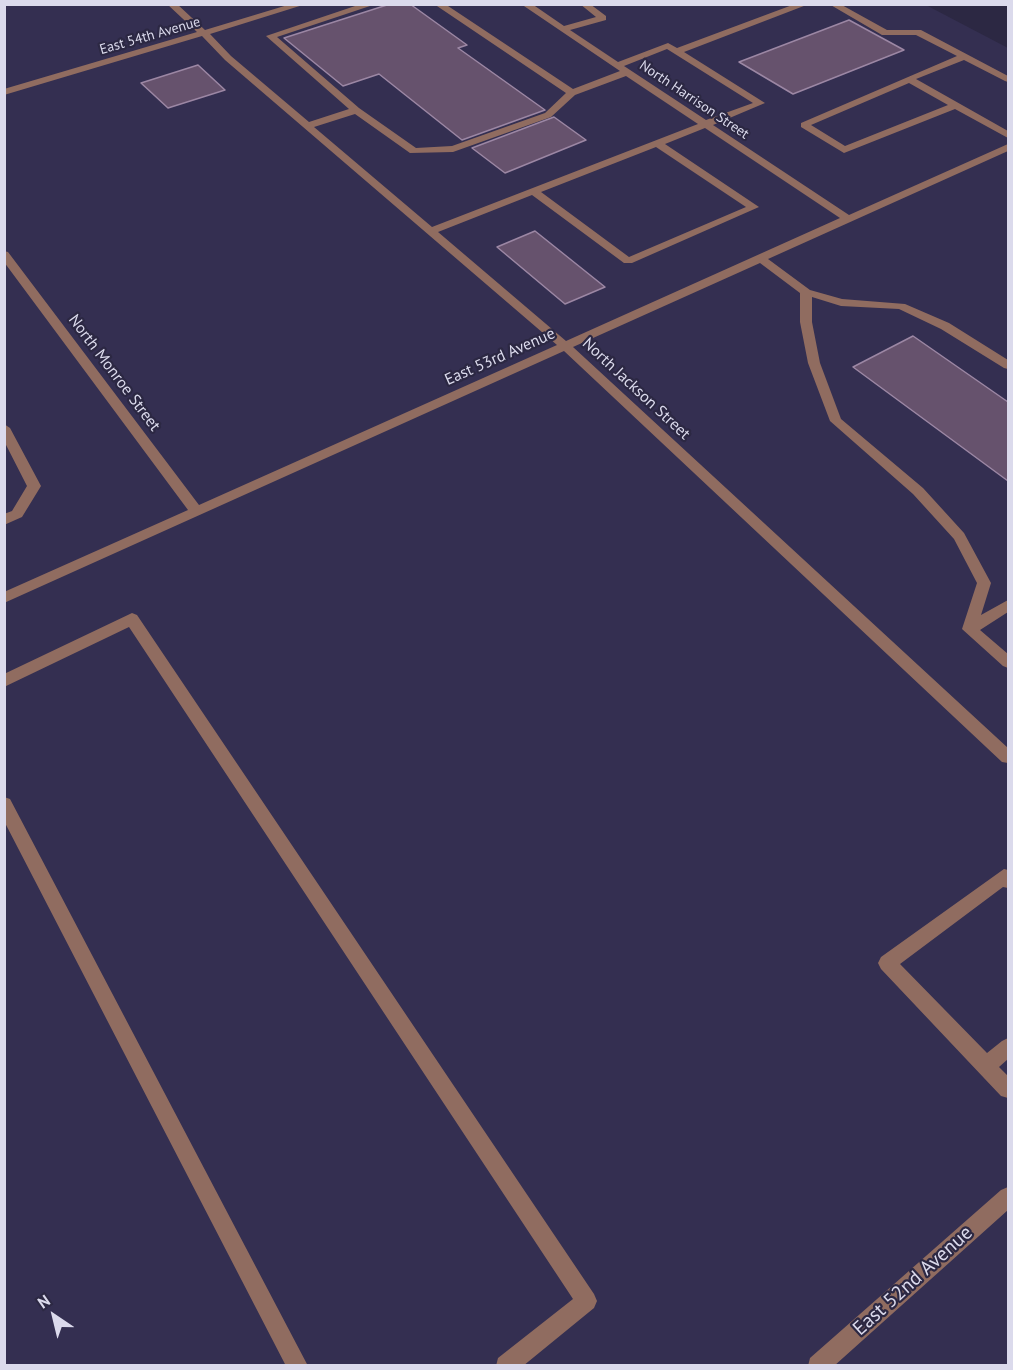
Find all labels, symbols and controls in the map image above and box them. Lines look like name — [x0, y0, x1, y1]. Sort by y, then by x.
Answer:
street label: East 54th Avenue — [98, 14, 202, 58]
street label: North Harrison Street — [636, 57, 752, 143]
street label: North Monroe Street — [64, 311, 164, 435]
street label: East 53rd Avenue — [442, 324, 558, 390]
street label: North Jackson Street — [578, 334, 694, 444]
street label: East 52nd Avenue — [848, 1221, 978, 1341]
north arrow — [24, 1286, 84, 1346]
text: N — [34, 1290, 54, 1312]

